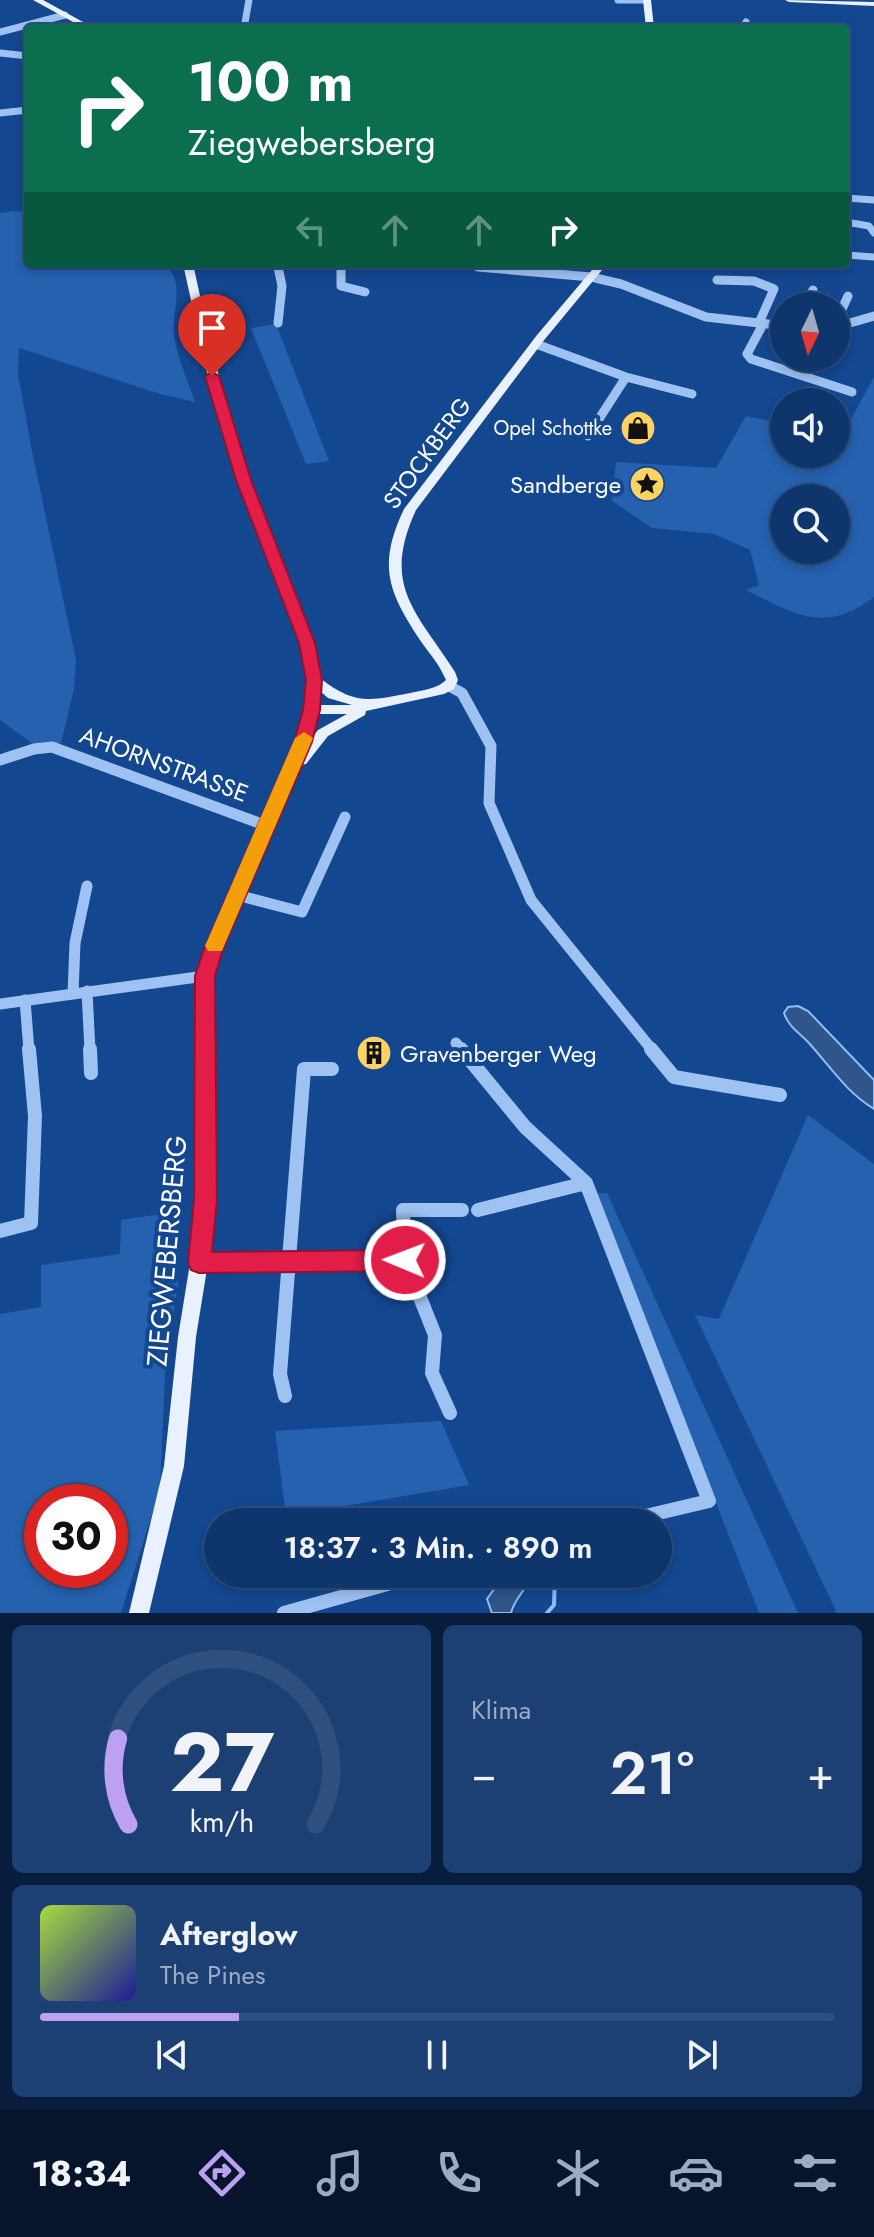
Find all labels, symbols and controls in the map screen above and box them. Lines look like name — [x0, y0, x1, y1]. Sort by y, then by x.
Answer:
text: 100 m — [188, 41, 353, 122]
icon: right — [56, 56, 160, 160]
text: Ziegwebersberg — [188, 116, 436, 168]
icon: left — [289, 208, 333, 252]
icon: ahead — [373, 208, 417, 252]
icon: ahead — [457, 208, 501, 252]
icon: right — [541, 208, 585, 252]
north arrow — [770, 292, 850, 372]
map controls — [770, 292, 850, 564]
pin — [178, 294, 246, 376]
icon: arrive — [190, 306, 234, 350]
button: sound — [770, 388, 850, 468]
street label: STOCKBERG — [374, 390, 480, 516]
shop icon: Opel Schottke — [619, 409, 657, 447]
place label: Opel Schottke — [494, 414, 612, 443]
place icon: Sandberge — [628, 465, 666, 503]
place label: Sandberge — [510, 467, 621, 502]
button: search — [770, 484, 850, 564]
street label: AHORNSTRASSE — [75, 717, 253, 811]
building icon: Gravenberger Weg — [355, 1034, 393, 1072]
place label: Gravenberger Weg — [400, 1036, 597, 1071]
street label: ZIEGWEBERSBERG — [136, 1134, 198, 1368]
position arrow — [363, 1218, 447, 1302]
speed limit sign: 30 — [24, 1484, 128, 1588]
text: 18:37 · 3 Min. · 890 m — [284, 1526, 593, 1569]
text: Klima — [471, 1691, 531, 1729]
text: 27 — [169, 1702, 274, 1822]
text: 21° — [610, 1730, 694, 1817]
text: − — [471, 1742, 497, 1806]
text: + — [807, 1742, 834, 1806]
text: km/h — [189, 1801, 254, 1843]
text: Afterglow — [160, 1913, 297, 1956]
text: The Pines — [160, 1956, 265, 1994]
icon: previous — [150, 2033, 194, 2077]
icon: pause — [415, 2033, 459, 2077]
icon: next — [680, 2033, 724, 2077]
icon: directions — [194, 2145, 250, 2201]
icon: music — [312, 2145, 368, 2201]
icon: phone — [431, 2145, 487, 2201]
icon: climate — [550, 2145, 606, 2201]
icon: car — [668, 2145, 724, 2201]
icon: filters — [787, 2145, 843, 2201]
text: 18:34 — [31, 2147, 131, 2199]

